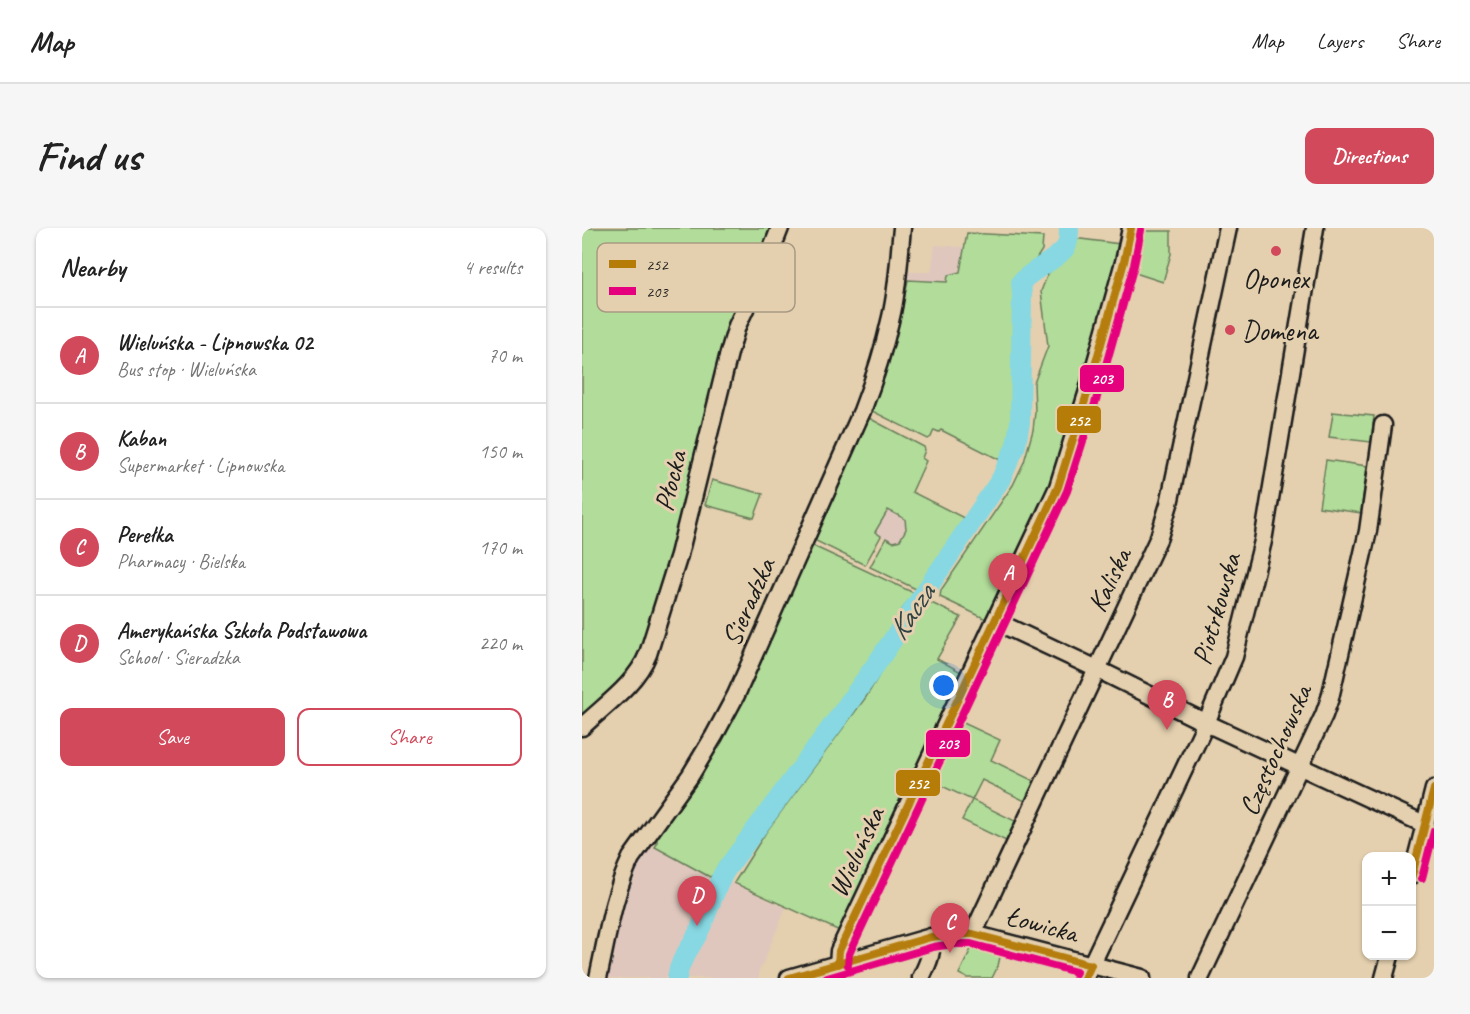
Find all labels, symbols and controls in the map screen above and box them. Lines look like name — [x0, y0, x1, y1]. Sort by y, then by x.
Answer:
text: Map — [30, 24, 73, 59]
text: Map — [1251, 28, 1284, 54]
text: Layers — [1317, 28, 1363, 54]
text: Share — [1396, 28, 1440, 54]
button: Directions — [1305, 128, 1434, 184]
text: Find us — [36, 130, 141, 183]
legend — [597, 243, 795, 312]
marker: Oponex — [1269, 244, 1283, 258]
text: Nearby — [60, 251, 125, 284]
text: 4 results — [463, 255, 522, 280]
text: 252 — [646, 255, 669, 275]
place label: Oponex — [1243, 261, 1311, 296]
text: 203 — [646, 282, 669, 302]
place label: Domena — [1242, 313, 1320, 348]
marker: Domena — [1223, 323, 1237, 337]
text: Wieluńska - Lipnowska 02 — [117, 329, 313, 357]
text: A — [74, 343, 85, 368]
text: 70 m — [488, 343, 522, 368]
text: Bus stop · Wieluńska — [117, 357, 256, 382]
line badge: 203 — [1079, 364, 1125, 393]
text: 203 — [1091, 369, 1115, 389]
line badge: 252 — [1056, 405, 1102, 434]
text: 252 — [1068, 411, 1091, 431]
text: Kaban — [117, 425, 166, 453]
text: B — [74, 439, 85, 464]
text: 150 m — [479, 439, 522, 464]
street label: Płocka — [646, 446, 695, 515]
text: Supermarket · Lipnowska — [117, 453, 284, 478]
text: Perełka — [117, 521, 172, 549]
text: C — [75, 535, 84, 560]
text: 170 m — [479, 535, 522, 560]
street label: Kaliska — [1079, 540, 1140, 617]
street label: Piotrkowska — [1183, 548, 1249, 669]
text: Pharmacy · Bielska — [117, 549, 245, 574]
street label: Sieradzka — [713, 551, 783, 651]
pin: A — [988, 554, 1028, 603]
water label: Kacza — [879, 574, 945, 647]
text: Amerykańska Szkoła Podstawowa — [117, 617, 366, 645]
text: D — [74, 631, 85, 656]
text: 220 m — [479, 631, 522, 656]
text: School · Sieradzka — [117, 645, 239, 670]
your location — [929, 671, 958, 700]
street label: Częstochowska — [1231, 677, 1320, 821]
pin: B — [1148, 680, 1186, 730]
button: Save — [60, 708, 285, 766]
button: Share — [297, 708, 522, 766]
line badge: 203 — [925, 729, 971, 758]
text: 203 — [937, 734, 961, 754]
line badge: 252 — [895, 769, 941, 797]
text: 252 — [907, 774, 930, 794]
street label: Wieluńska — [820, 800, 893, 902]
map controls — [1362, 852, 1416, 960]
button: + — [1362, 852, 1416, 906]
pin: D — [678, 876, 716, 926]
street label: Łowicka — [1002, 898, 1084, 951]
pin: C — [930, 904, 970, 953]
button: − — [1362, 906, 1416, 960]

